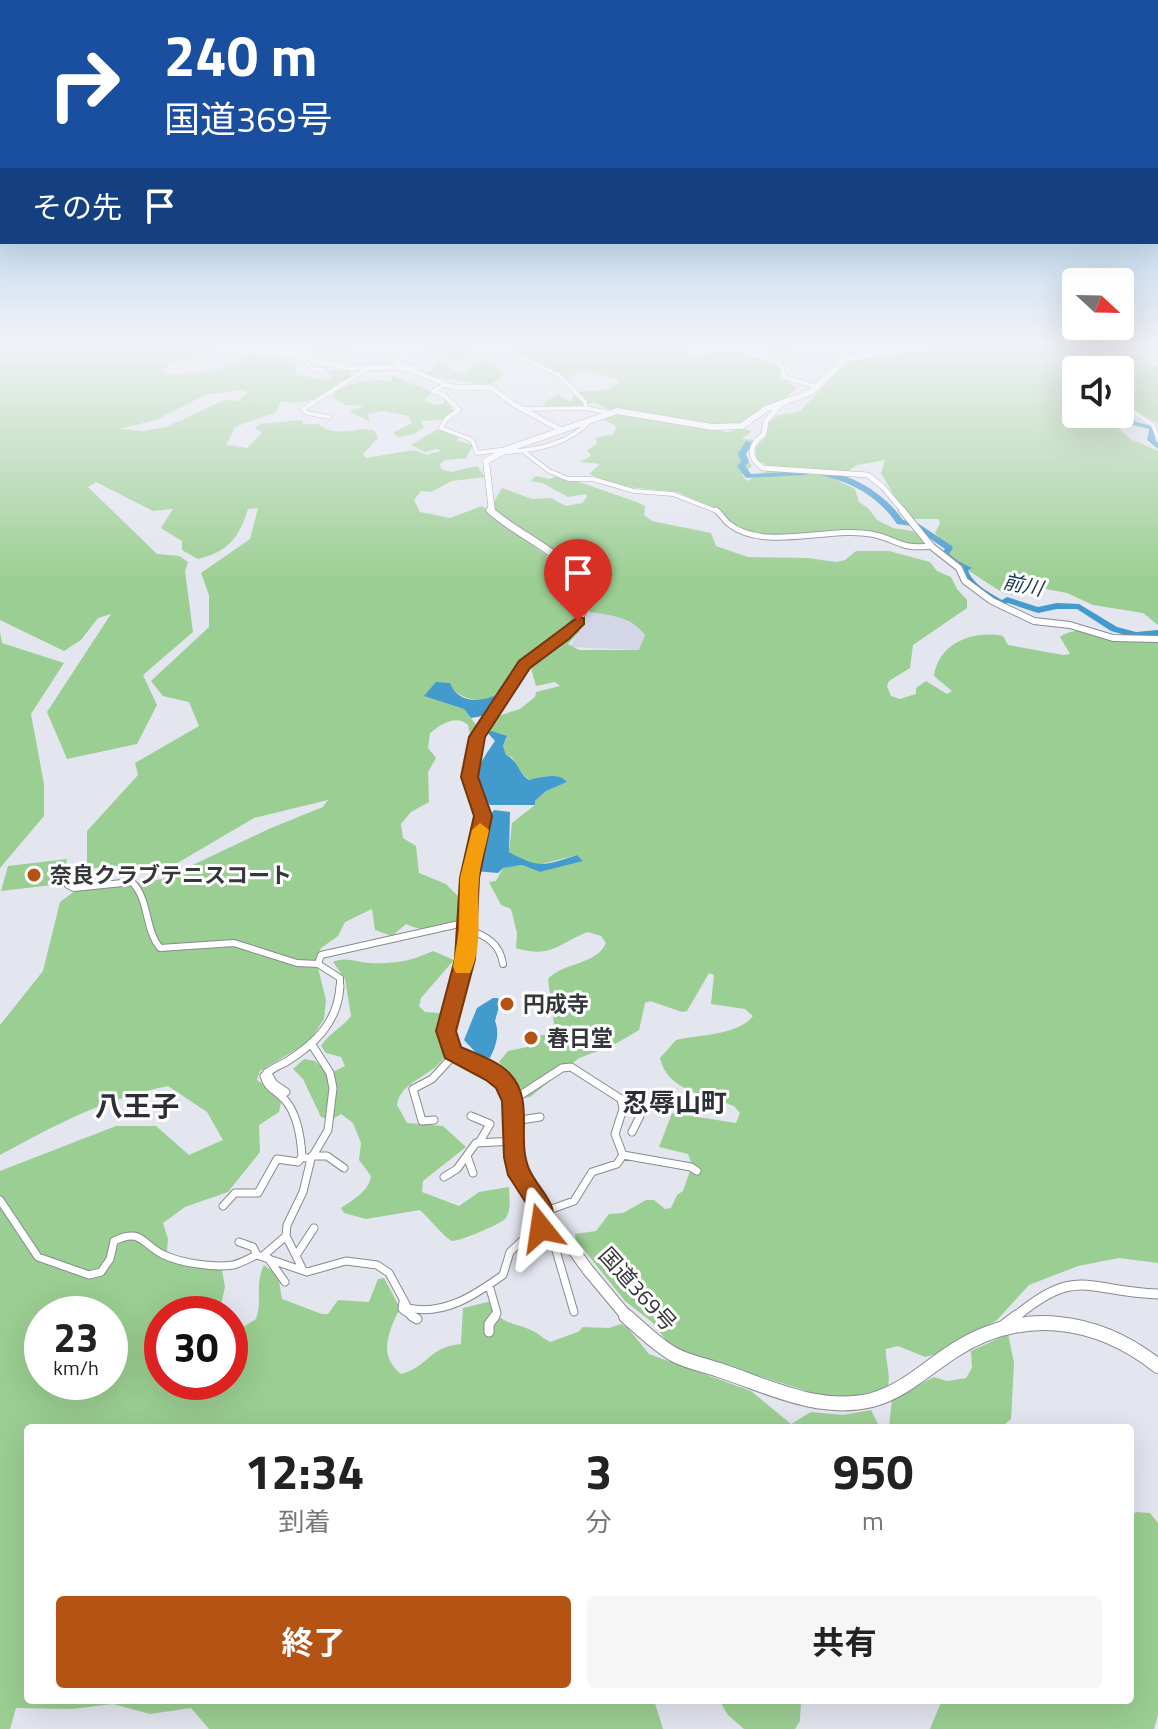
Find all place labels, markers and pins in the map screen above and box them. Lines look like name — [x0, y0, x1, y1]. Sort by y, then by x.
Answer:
pin — [544, 539, 612, 621]
place label: 奈良クラブテニスコート — [50, 858, 292, 892]
marker: 奈良クラブテニスコート — [25, 866, 43, 884]
place label: 円成寺 — [523, 987, 589, 1021]
marker: 円成寺 — [498, 995, 516, 1013]
place label: 春日堂 — [547, 1021, 613, 1055]
marker: 春日堂 — [522, 1029, 540, 1047]

